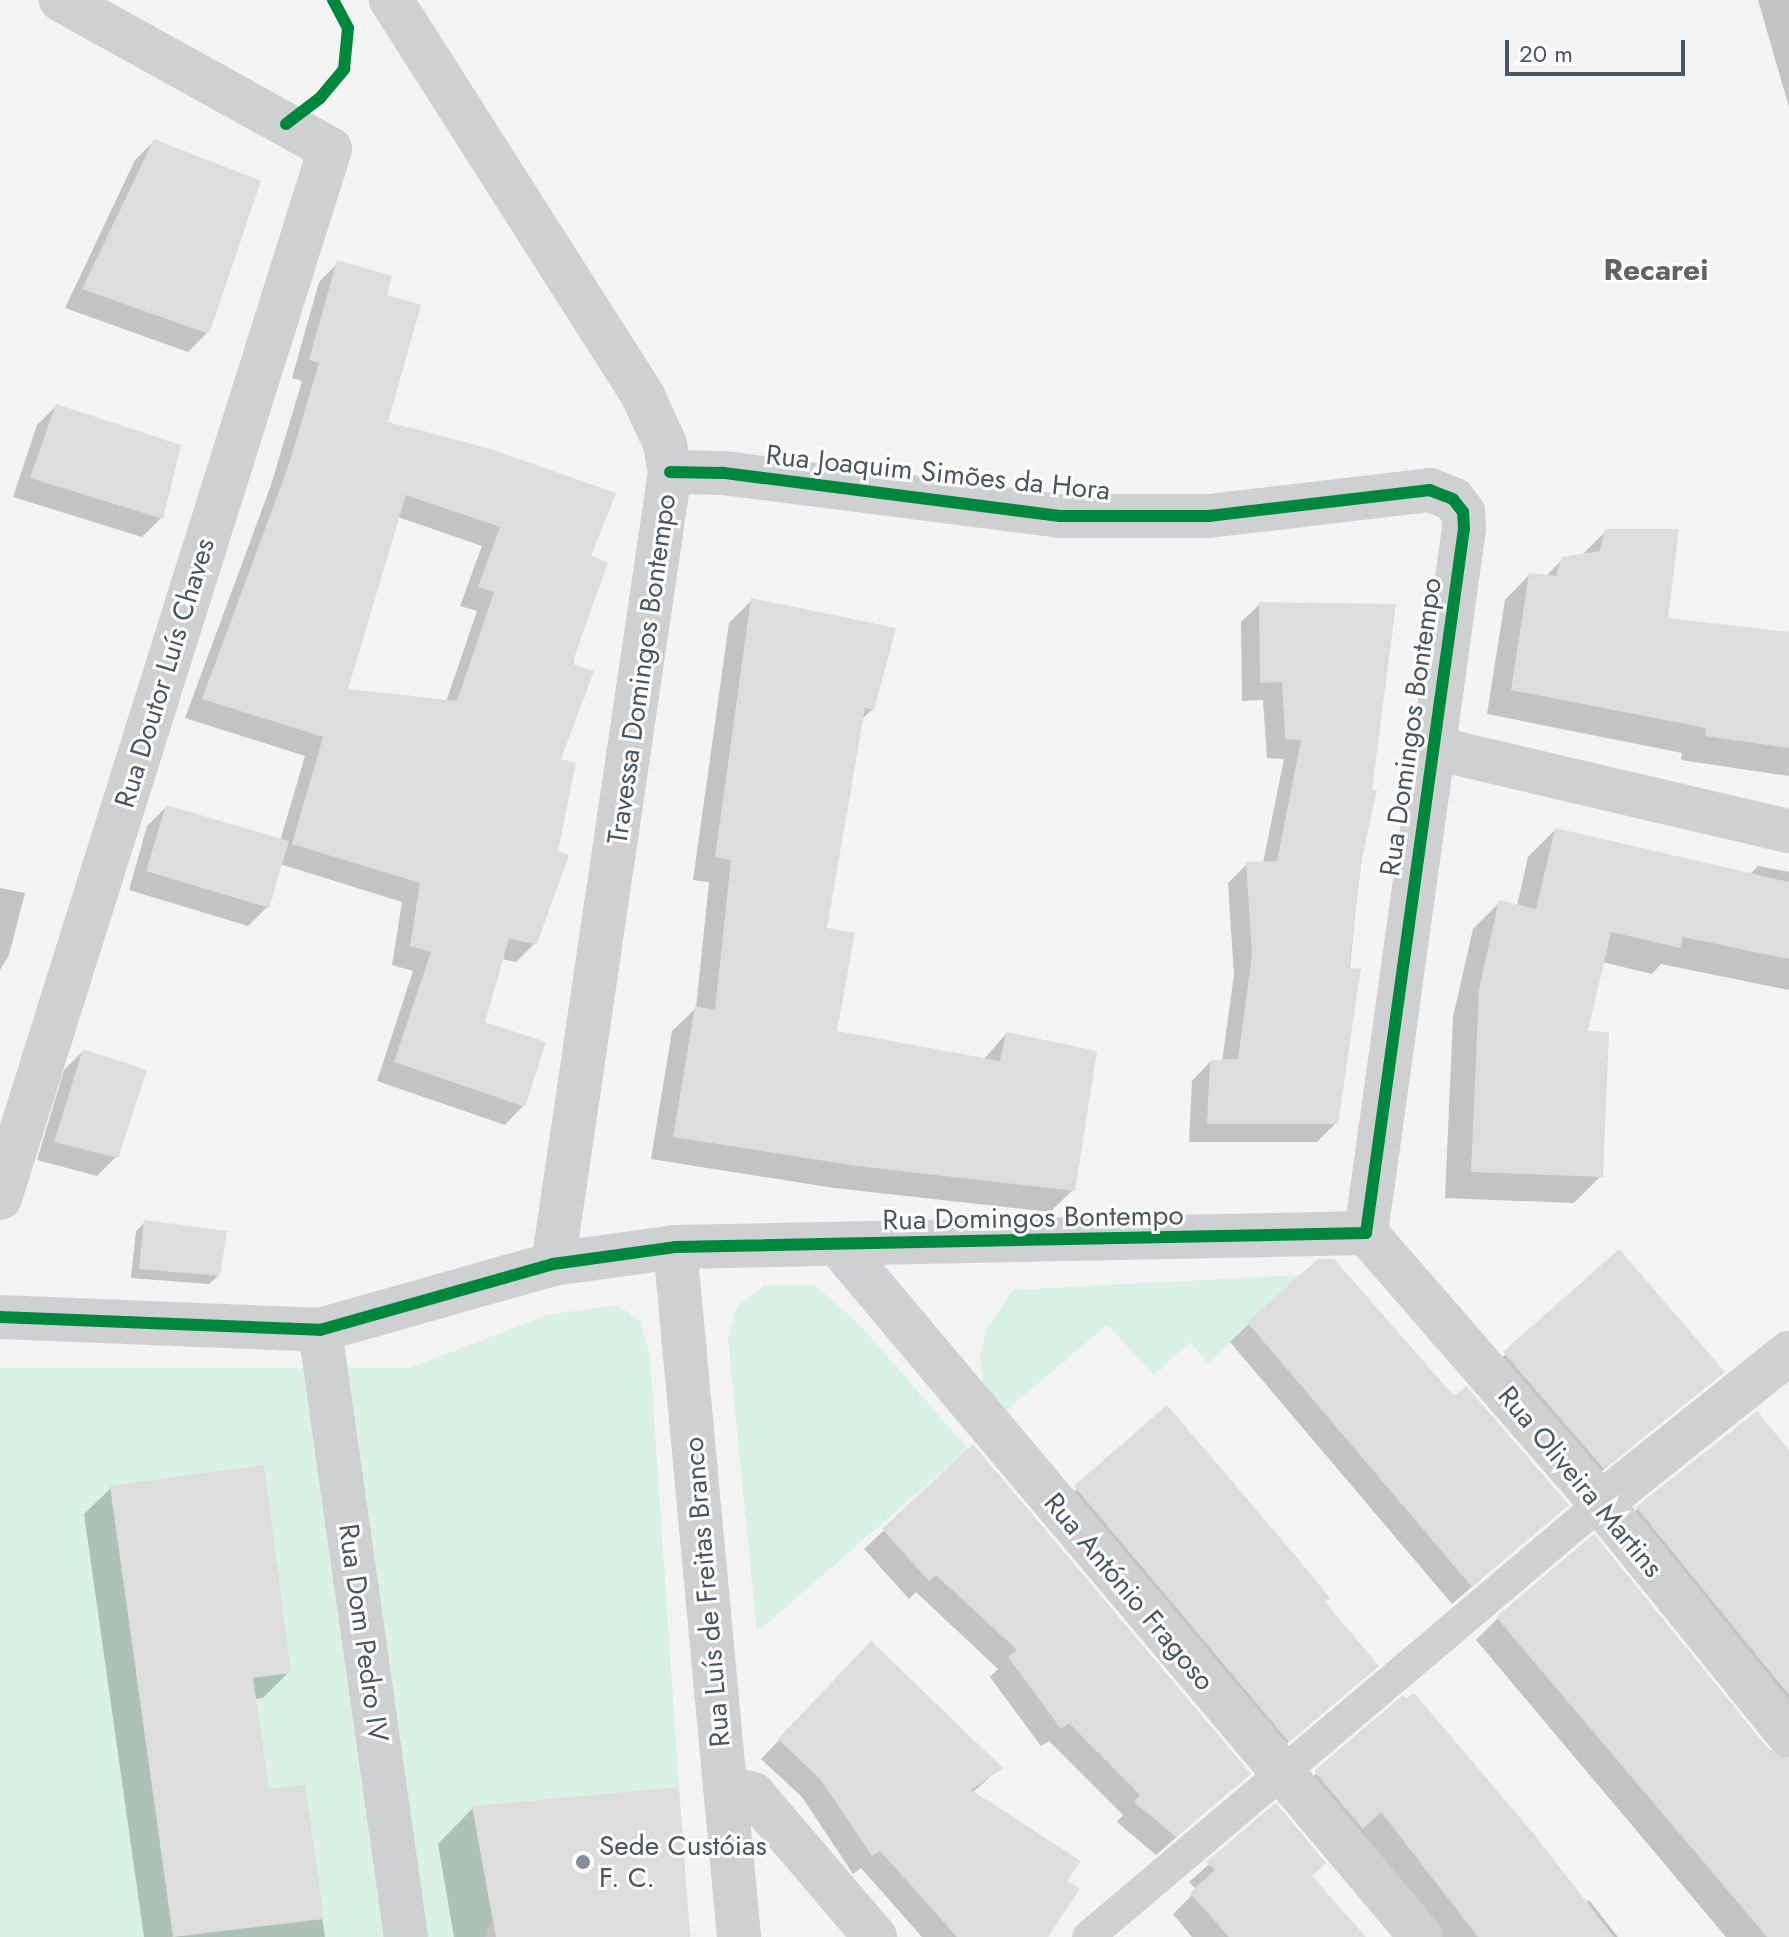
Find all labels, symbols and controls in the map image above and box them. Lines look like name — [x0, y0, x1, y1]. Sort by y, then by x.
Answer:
scale bar — [1509, 24, 1689, 74]
text: 20 m — [1519, 36, 1573, 71]
district label: Recarei — [1604, 252, 1708, 288]
street label: Rua Joaquim Simões da Hora — [764, 438, 1112, 508]
street label: Travessa Domingos Bontempo — [601, 492, 683, 846]
street label: Rua Doutor Luís Chaves — [108, 534, 222, 812]
street label: Rua Domingos Bontempo — [1373, 576, 1449, 878]
street label: Rua Domingos Bontempo — [882, 1199, 1184, 1237]
street label: Rua Oliveira Martins — [1490, 1380, 1670, 1584]
street label: Rua Luís de Freitas Branco — [677, 1436, 737, 1748]
street label: Rua António Fragoso — [1037, 1486, 1221, 1698]
street label: Rua Dom Pedro IV — [331, 1522, 395, 1744]
place label: Sede Custóias F. C. — [599, 1829, 767, 1895]
marker: Sede Custóias F. C. — [574, 1853, 592, 1871]

